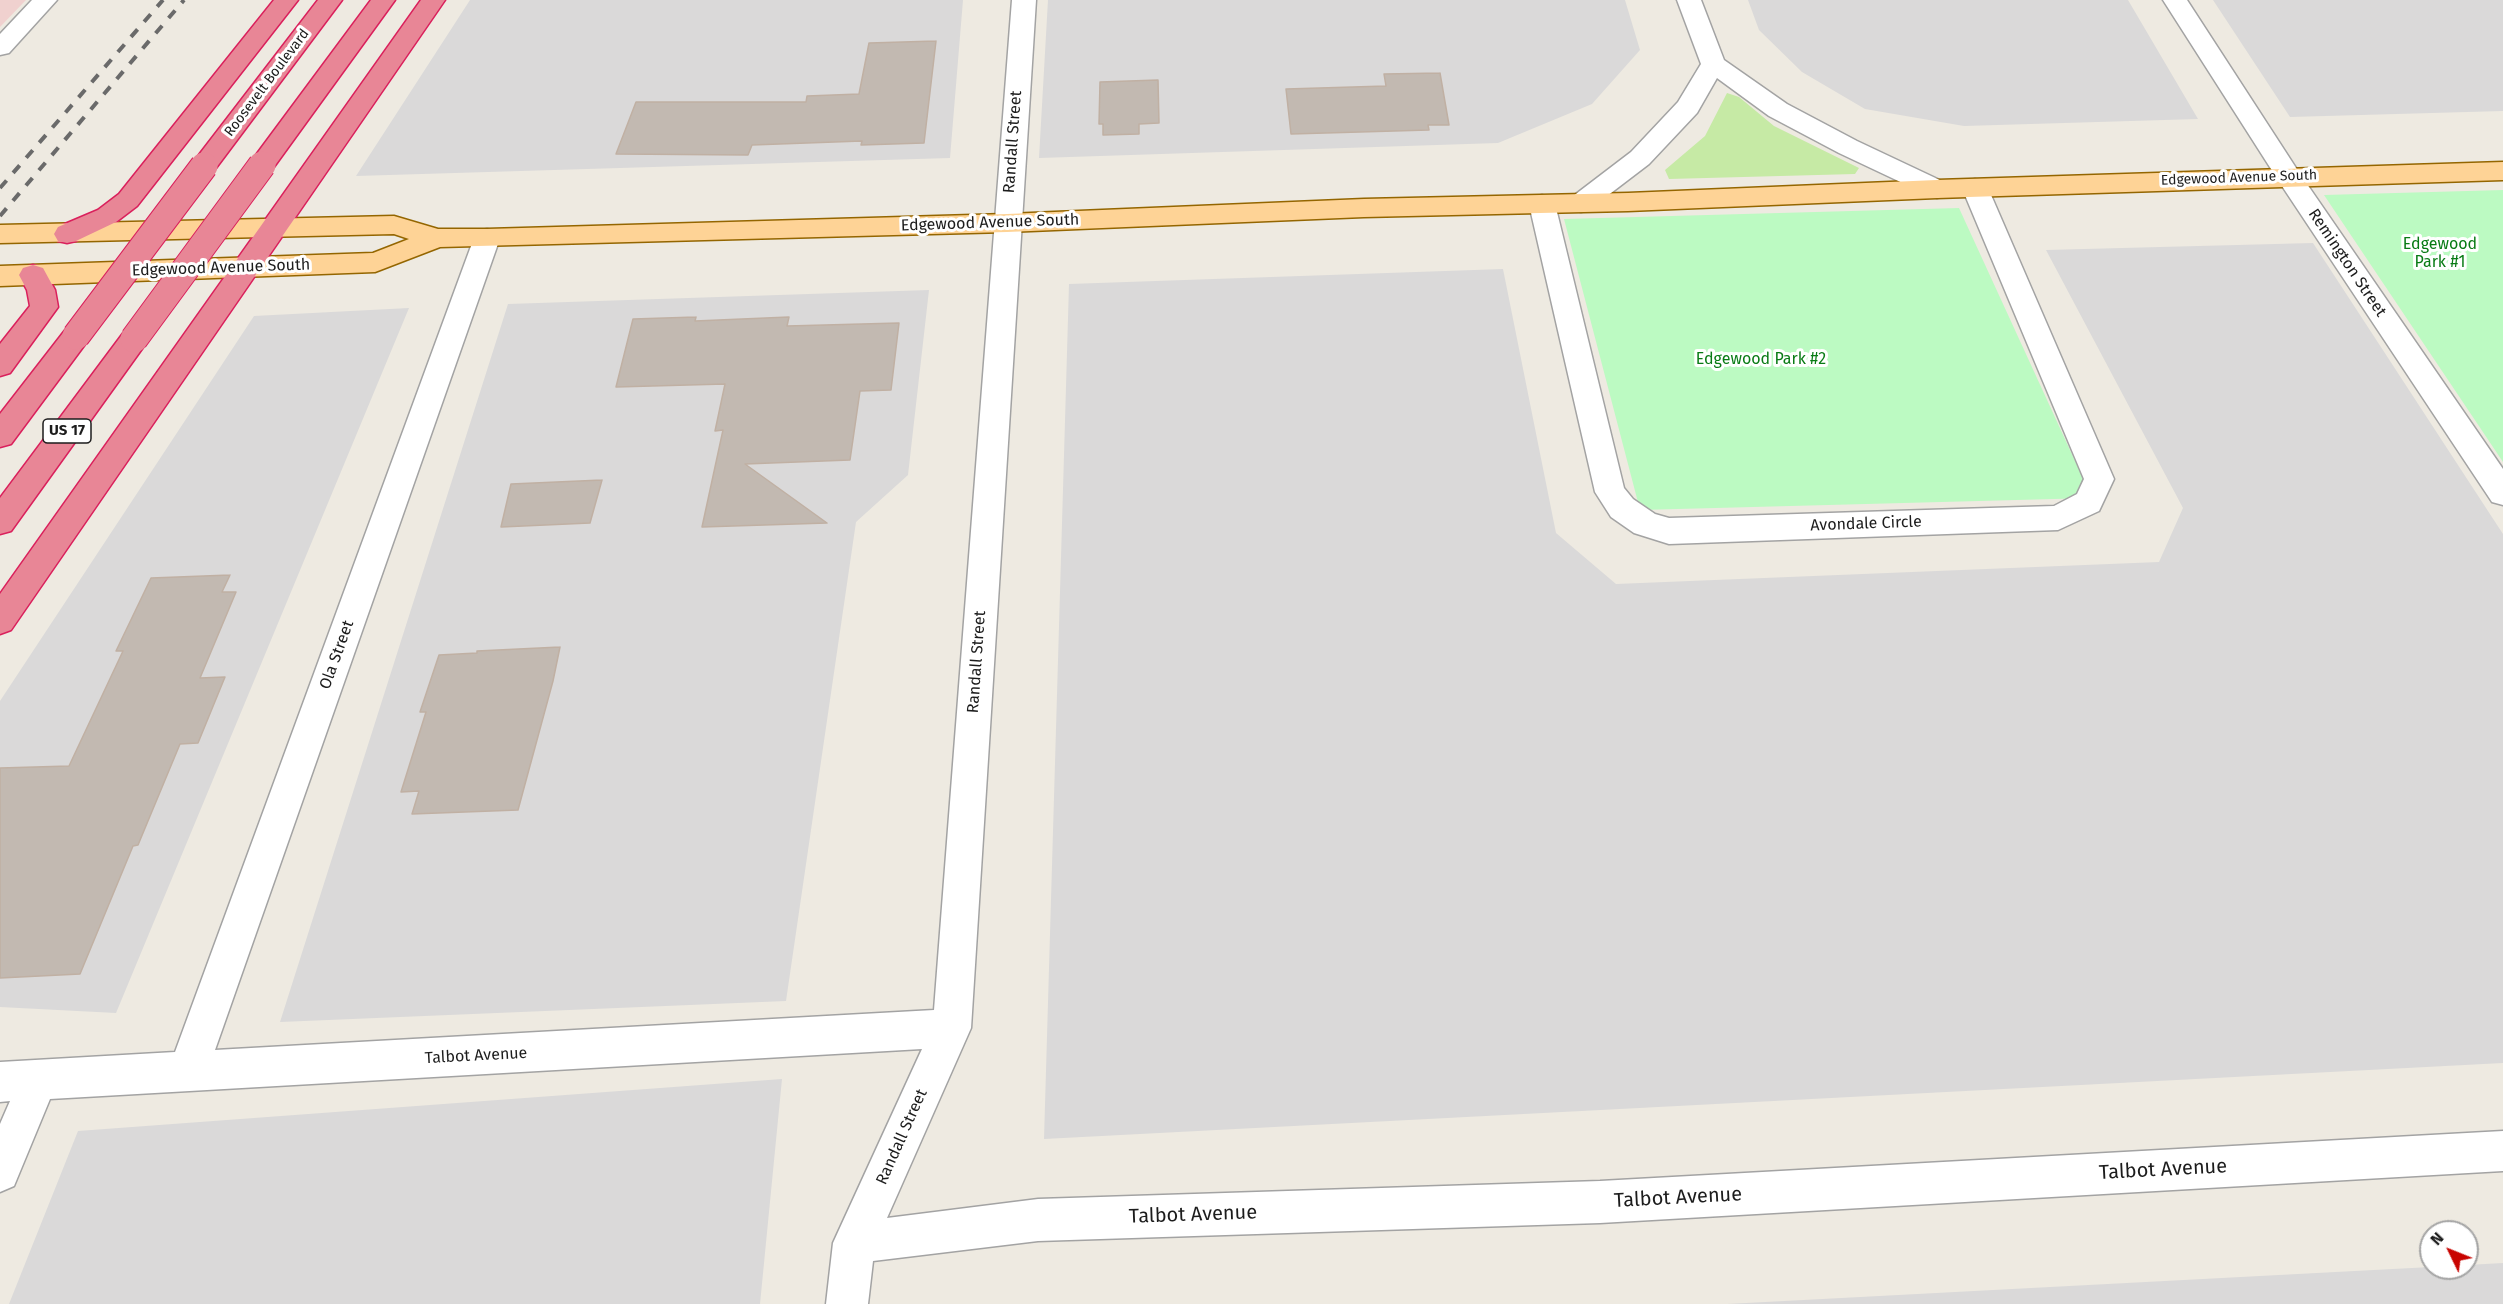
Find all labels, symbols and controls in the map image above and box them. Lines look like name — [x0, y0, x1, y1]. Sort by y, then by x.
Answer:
street label: Roosevelt Boulevard — [221, 26, 313, 140]
street label: Randall Street — [1000, 90, 1026, 194]
street label: Edgewood Avenue South — [2161, 167, 2317, 189]
street label: Remington Street — [2304, 205, 2390, 321]
street label: Edgewood Avenue South — [901, 210, 1079, 236]
park label: Edgewood Park #1 — [2403, 235, 2477, 273]
street label: Edgewood Avenue South — [132, 255, 310, 281]
park label: Edgewood Park #2 — [1696, 350, 1826, 370]
road number: US 17 — [43, 419, 91, 443]
street label: Avondale Circle — [1810, 512, 1922, 536]
street label: Randall Street — [964, 610, 990, 714]
street label: Ola Street — [316, 618, 358, 692]
street label: Talbot Avenue — [424, 1044, 528, 1068]
street label: Randall Street — [872, 1086, 932, 1188]
street label: Talbot Avenue — [2098, 1155, 2228, 1185]
street label: Talbot Avenue — [1613, 1183, 1743, 1213]
street label: Talbot Avenue — [1128, 1201, 1258, 1229]
north arrow — [2419, 1220, 2479, 1280]
text: N — [2426, 1228, 2447, 1249]

